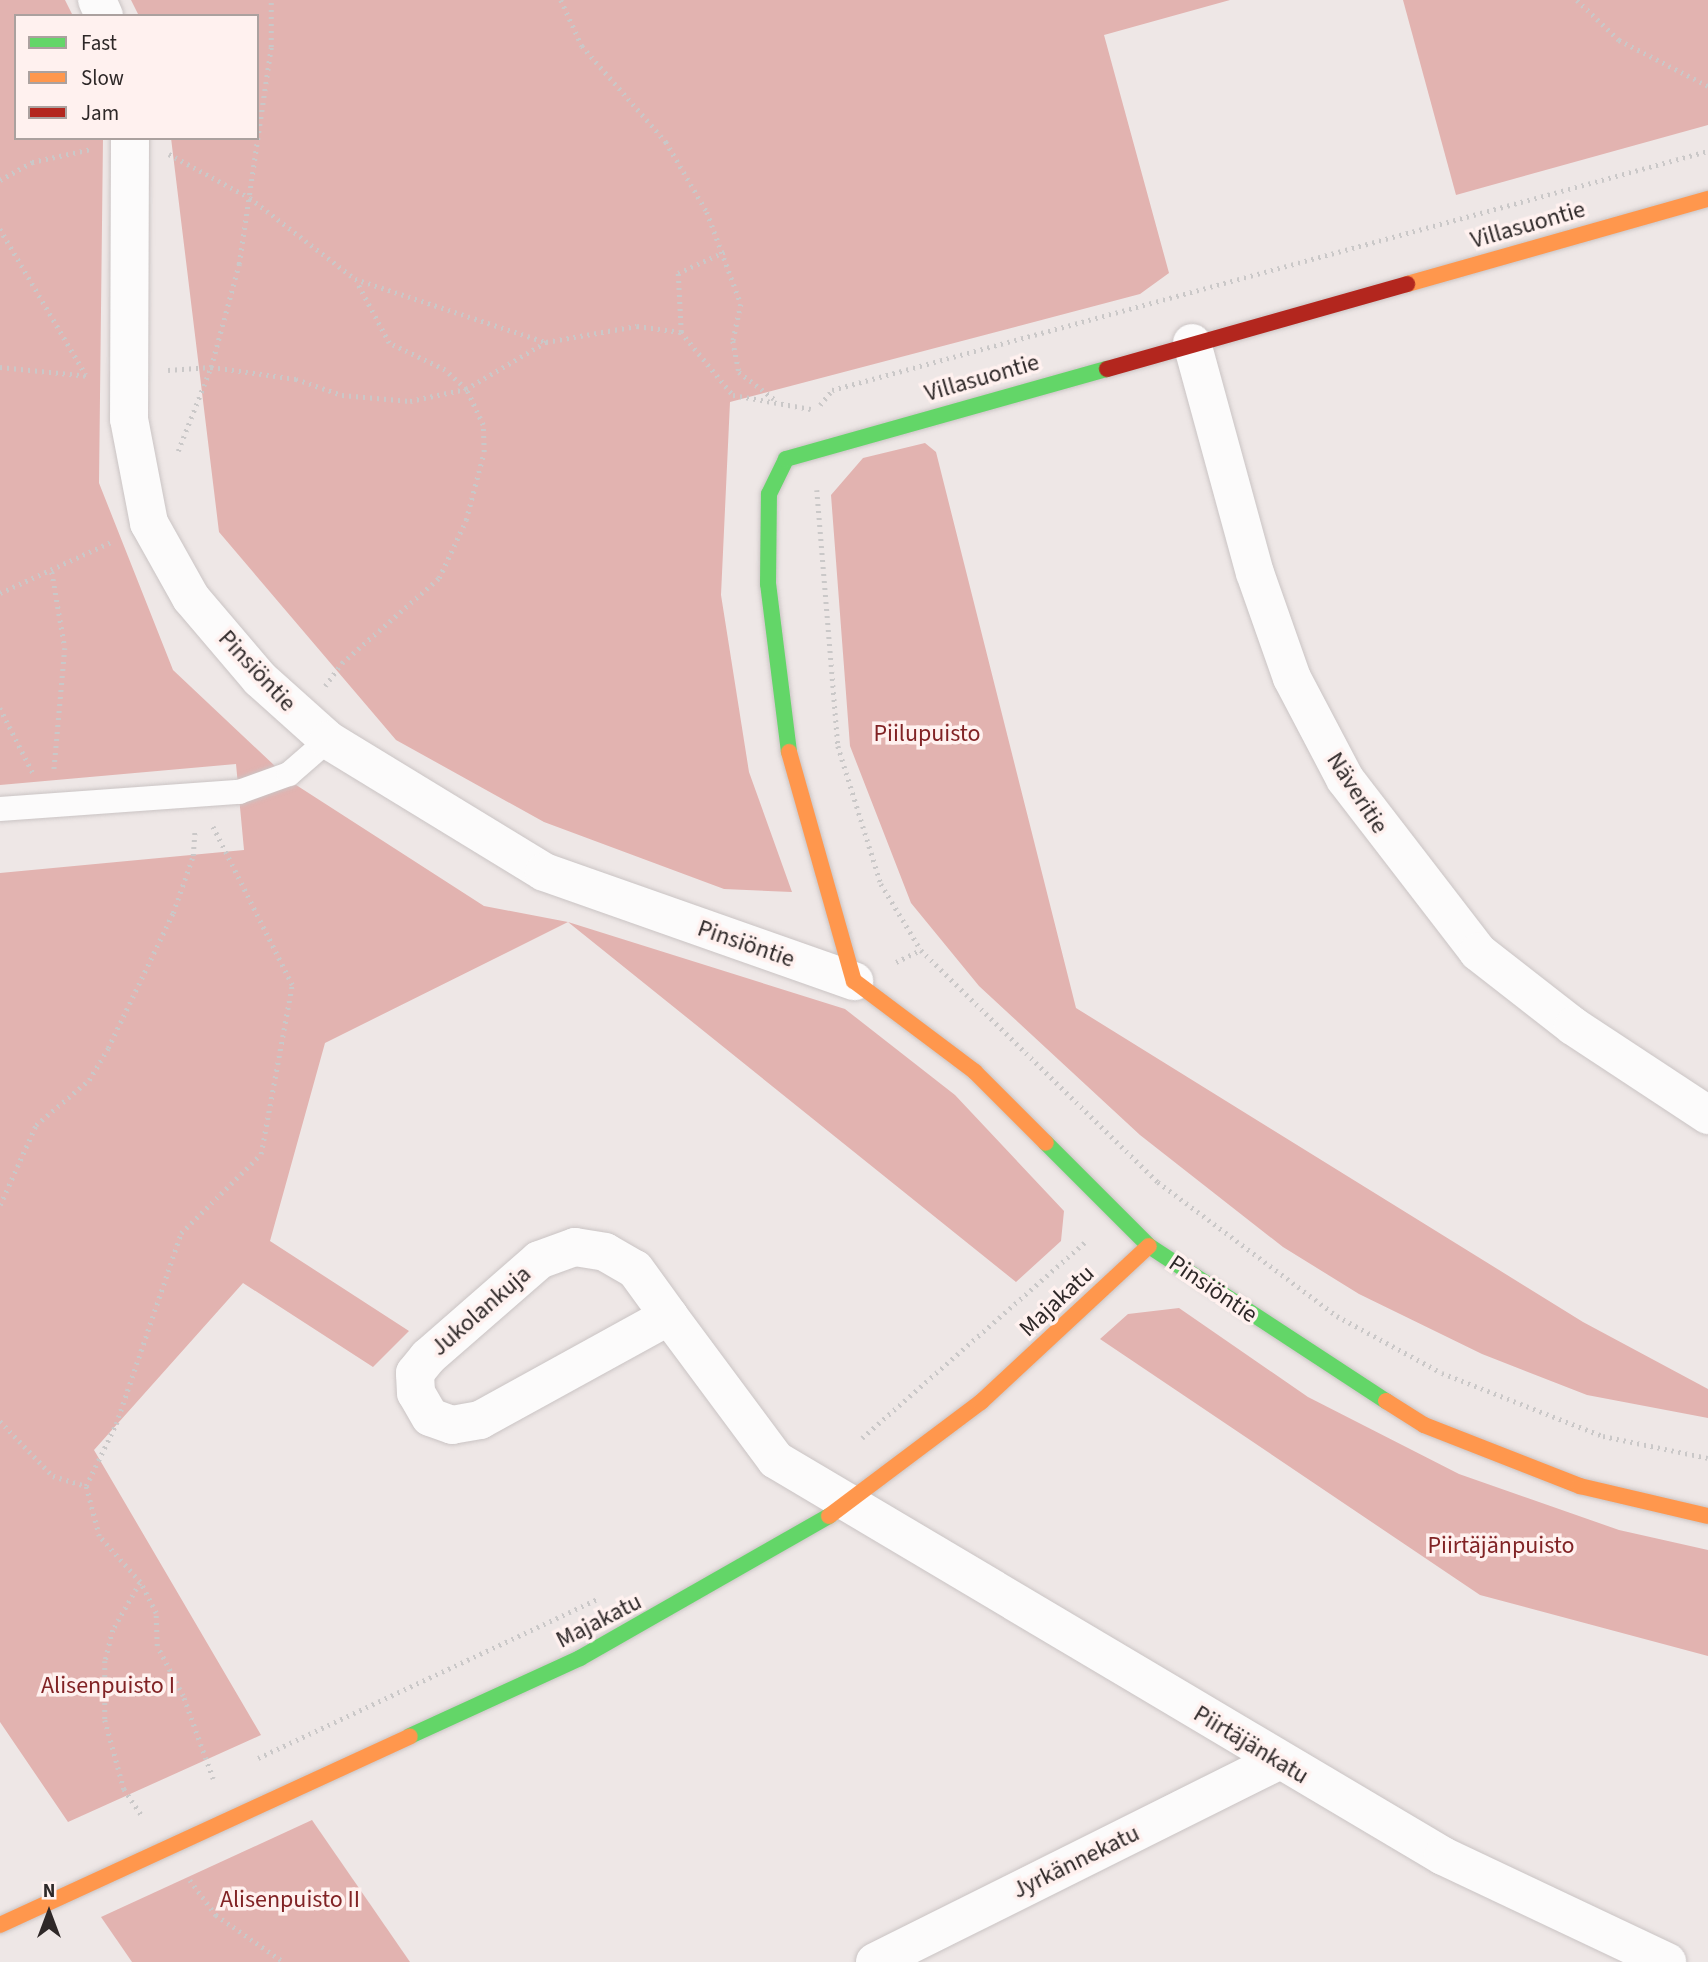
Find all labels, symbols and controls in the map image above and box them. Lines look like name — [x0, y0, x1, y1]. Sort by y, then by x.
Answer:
legend — [14, 14, 259, 140]
text: Fast — [81, 28, 117, 58]
text: Slow — [81, 63, 124, 93]
text: Jam — [81, 98, 119, 128]
street label: Villasuontie — [1467, 195, 1589, 255]
street label: Villasuontie — [921, 348, 1043, 408]
street label: Pinsiöntie — [212, 624, 302, 718]
park label: Piilupuisto — [873, 720, 981, 748]
street label: Näveritie — [1320, 747, 1394, 839]
street label: Pinsiöntie — [694, 914, 798, 974]
street label: Pinsiöntie — [1163, 1249, 1263, 1329]
street label: Majakatu — [1013, 1259, 1101, 1343]
street label: Jukolankuja — [425, 1260, 537, 1362]
park label: Piirtäjänpuisto — [1427, 1532, 1575, 1560]
street label: Majakatu — [551, 1587, 647, 1655]
park label: Alisenpuisto I — [41, 1672, 175, 1700]
street label: Piirtäjänkatu — [1188, 1699, 1314, 1791]
street label: Jyrkännekatu — [1008, 1819, 1144, 1905]
north arrow — [14, 1878, 84, 1948]
text: N — [43, 1878, 55, 1905]
park label: Alisenpuisto II — [220, 1886, 360, 1914]

